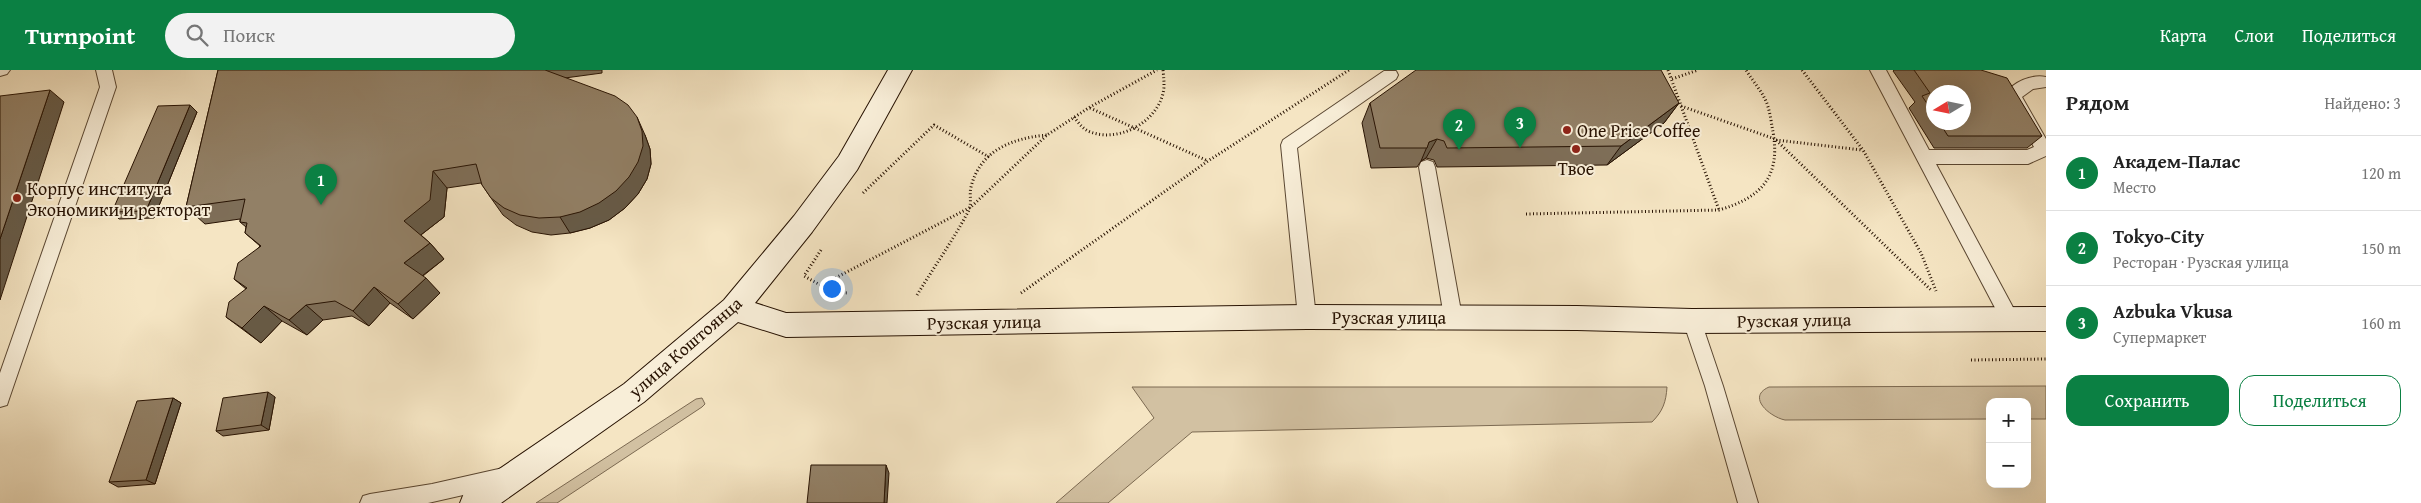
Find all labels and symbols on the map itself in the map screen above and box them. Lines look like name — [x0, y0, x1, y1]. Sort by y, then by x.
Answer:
north arrow — [1926, 85, 1971, 130]
pin: 3 — [1504, 107, 1536, 148]
pin: 2 — [1443, 109, 1475, 150]
place label: One Price Coffee — [1577, 117, 1700, 144]
marker: One Price Coffee — [1561, 124, 1573, 136]
marker: Твое — [1570, 143, 1582, 155]
place label: Твое — [1558, 155, 1594, 182]
pin: 1 — [305, 164, 337, 205]
place label: Корпус института Экономики и ректорат — [27, 175, 211, 223]
marker: Корпус института Экономики и ректорат — [11, 192, 23, 204]
your location — [819, 276, 845, 302]
street label: улица Коштоянца — [622, 290, 748, 405]
street label: Рузская улица — [1332, 304, 1447, 331]
street label: Рузская улица — [1737, 305, 1852, 334]
street label: Рузская улица — [927, 307, 1042, 336]

